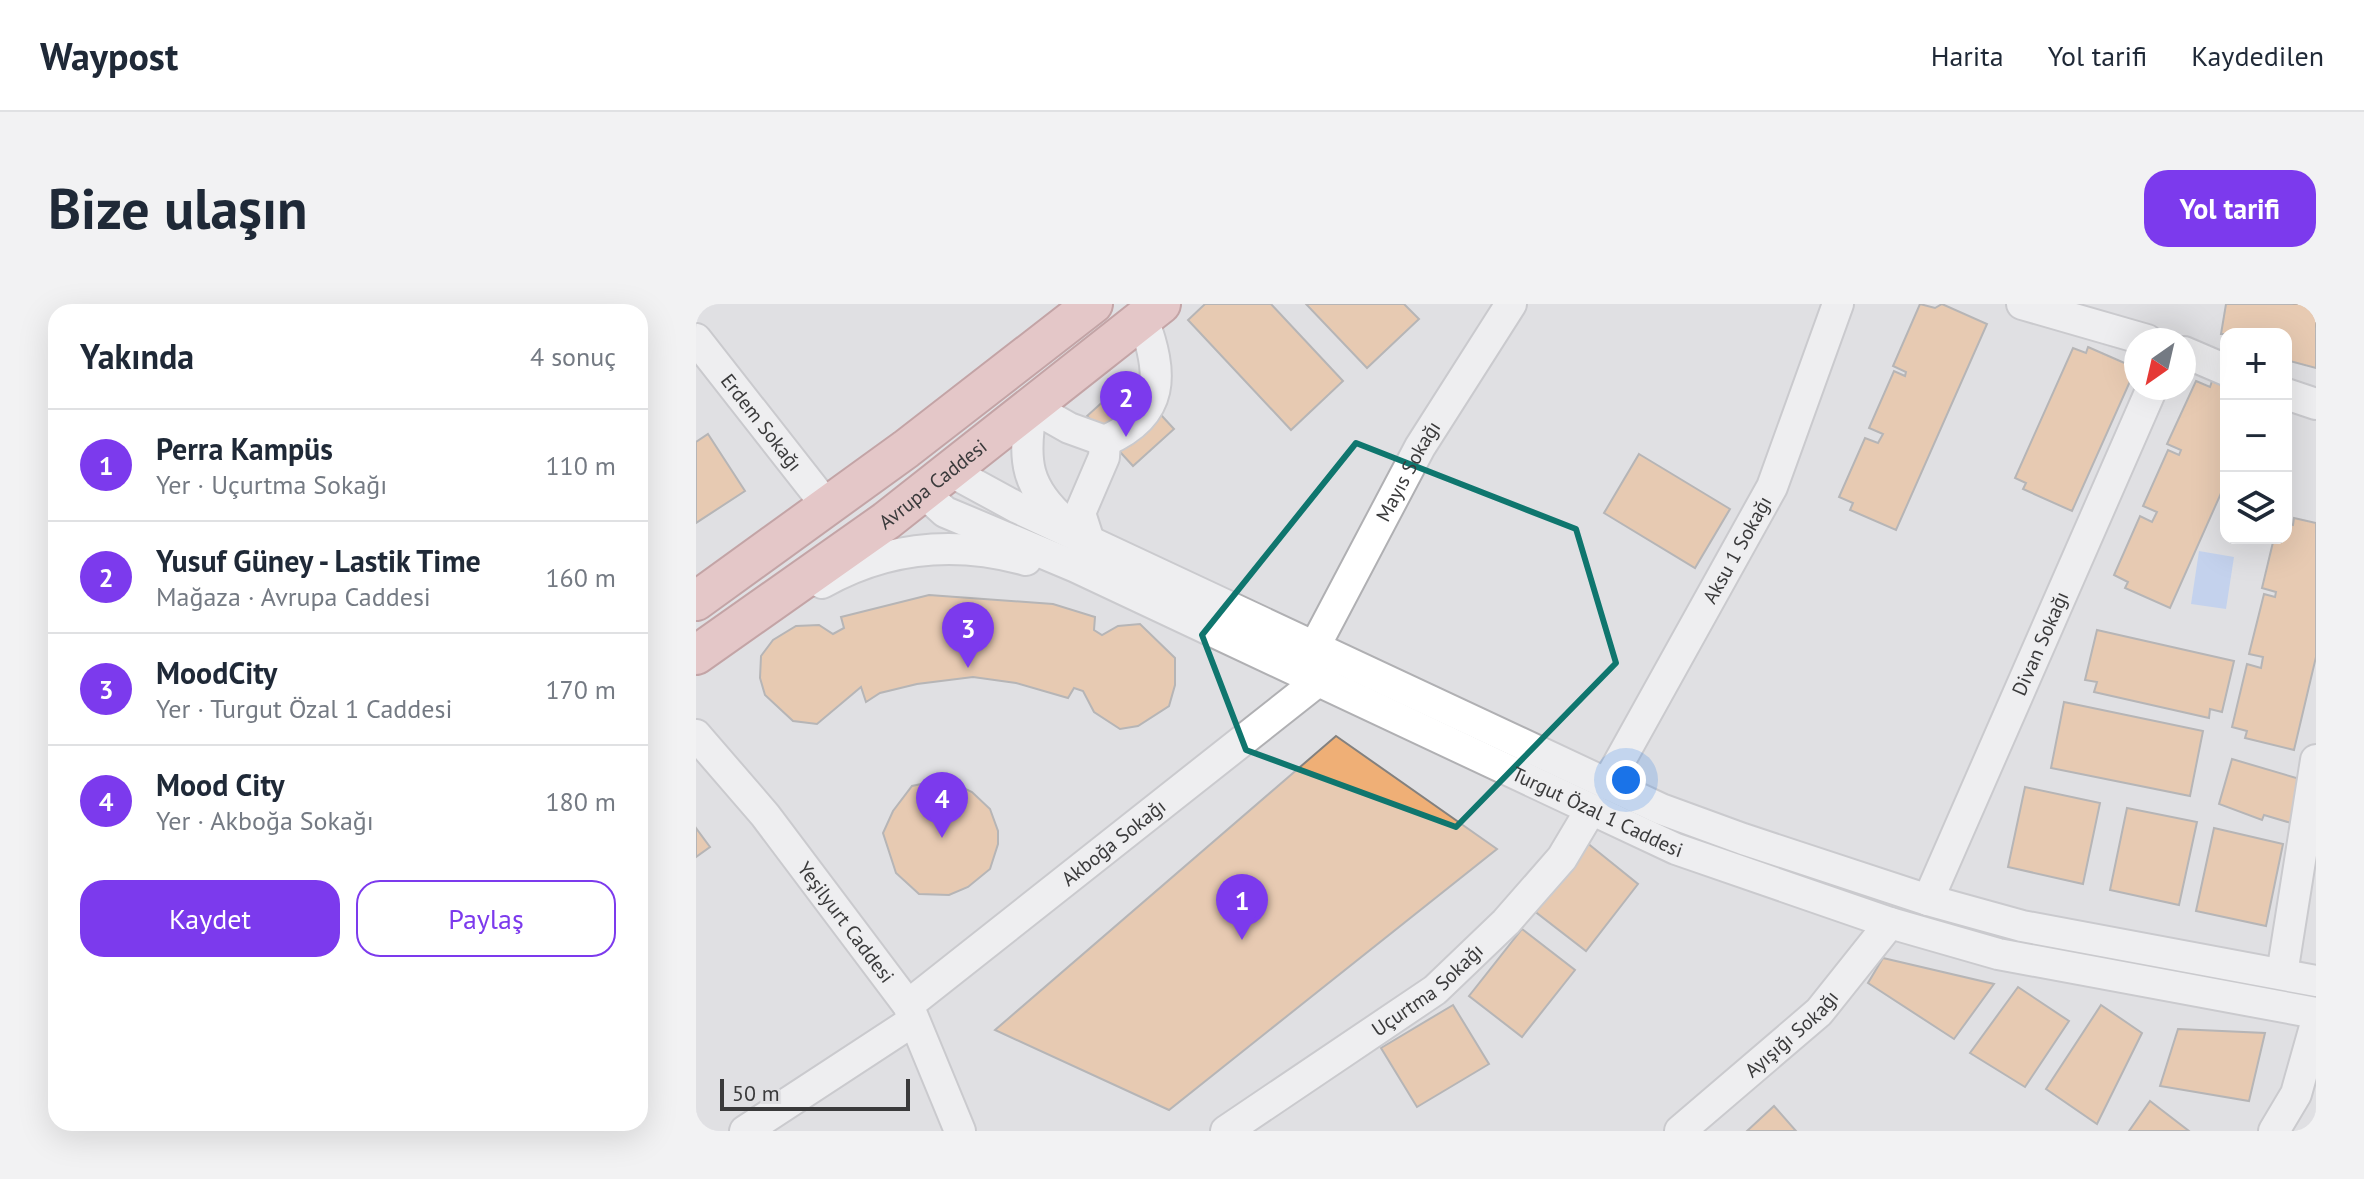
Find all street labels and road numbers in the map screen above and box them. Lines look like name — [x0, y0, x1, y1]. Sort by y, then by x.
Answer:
street label: Erdem Sokağı — [715, 368, 808, 476]
street label: Mayıs Sokağı — [1370, 416, 1446, 526]
street label: Avrupa Caddesi — [874, 433, 992, 535]
street label: Aksu 1 Sokağı — [1697, 491, 1777, 608]
street label: Divan Sokağı — [2006, 587, 2074, 700]
street label: Turgut Özal 1 Caddesi — [1508, 761, 1686, 863]
street label: Akboğa Sokağı — [1056, 793, 1171, 892]
street label: Yeşilyurt Caddesi — [792, 856, 900, 988]
street label: Uçurtma Sokağı — [1366, 938, 1489, 1042]
street label: Ayışığı Sokağı — [1739, 985, 1844, 1083]

